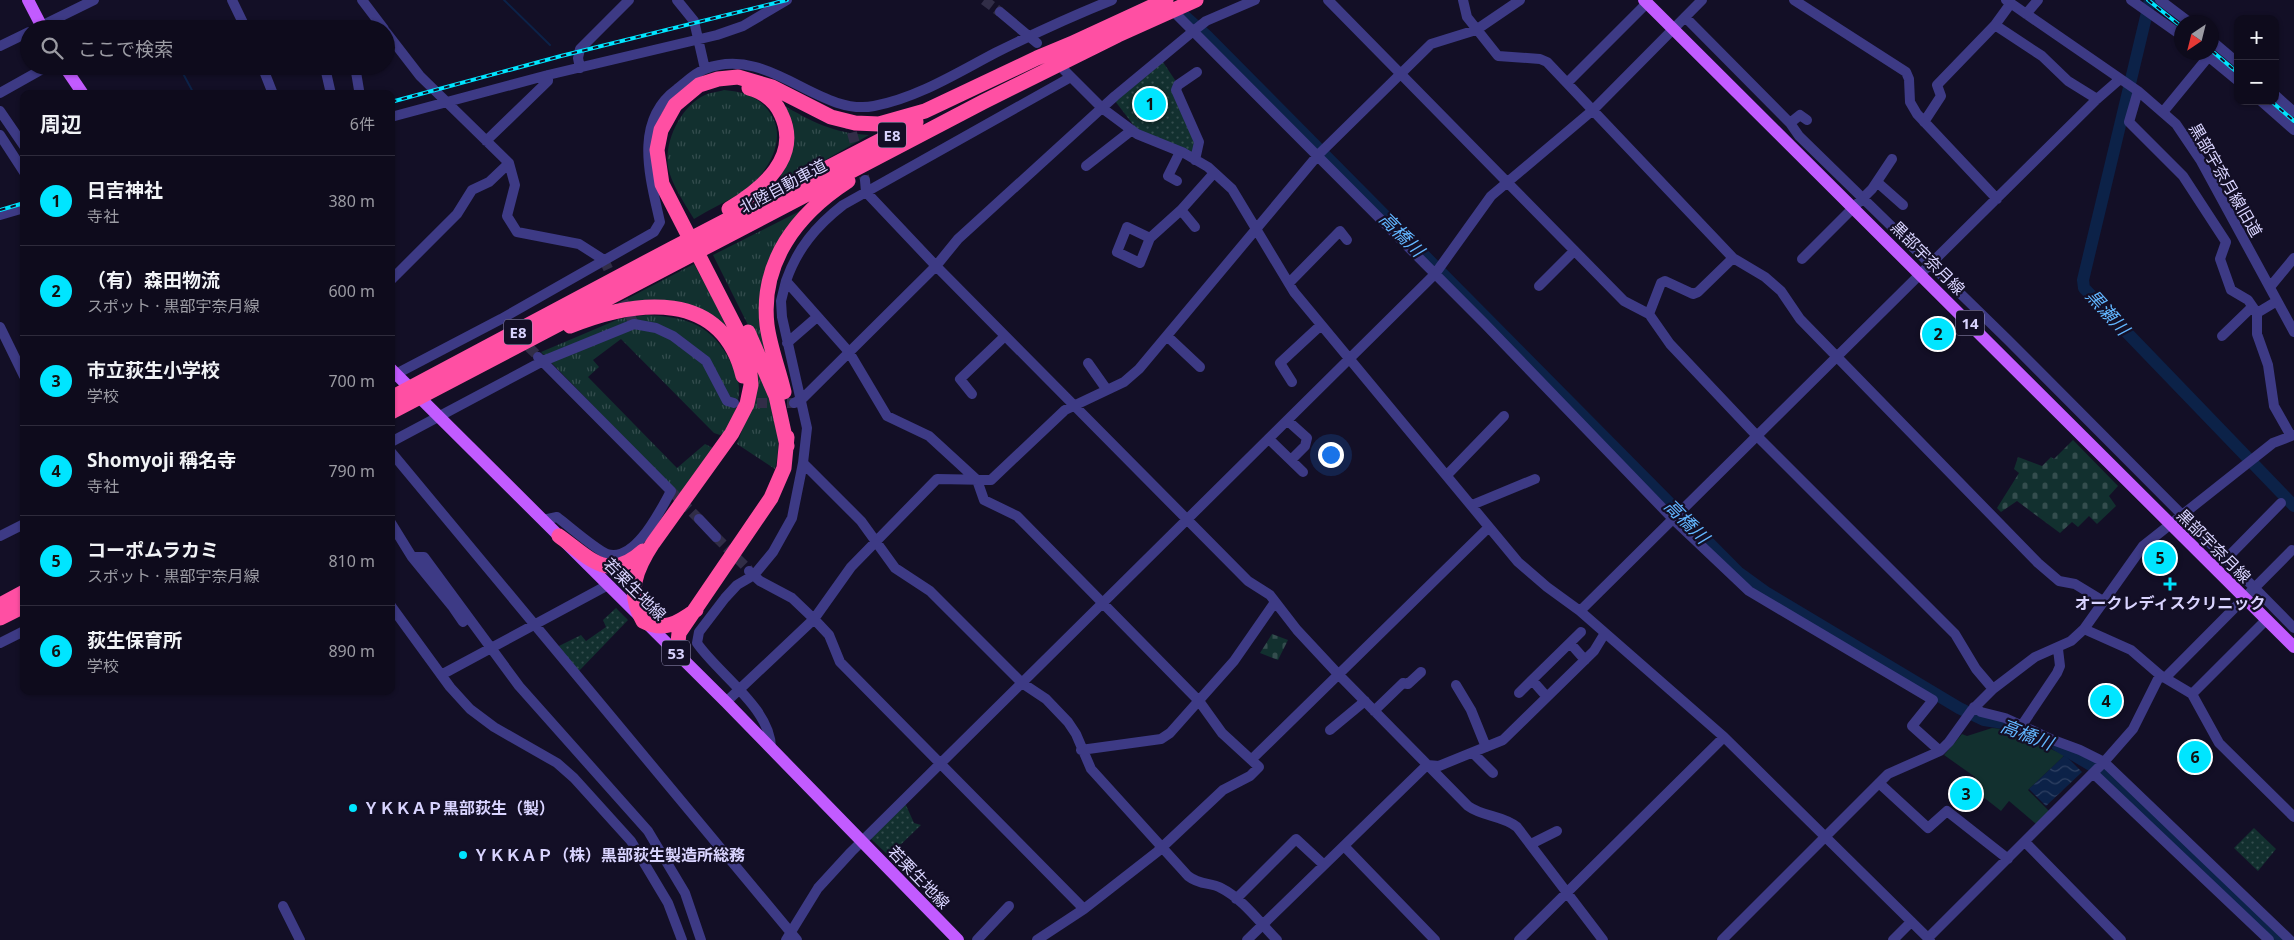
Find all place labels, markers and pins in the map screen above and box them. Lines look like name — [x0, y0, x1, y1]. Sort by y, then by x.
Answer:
pin: 1 — [1134, 85, 1166, 123]
pin: 2 — [1922, 315, 1954, 353]
pin: 5 — [2144, 539, 2176, 577]
marker: オークレディスクリニック — [2163, 577, 2177, 591]
place label: オークレディスクリニック — [2075, 592, 2265, 614]
pin: 4 — [2090, 682, 2122, 720]
pin: 6 — [2179, 738, 2211, 776]
pin: 3 — [1950, 775, 1982, 813]
place label: ＹＫＫＡＰ黒部荻生（製） — [363, 797, 555, 819]
marker: ＹＫＫＡＰ黒部荻生（製） — [347, 802, 359, 814]
place label: ＹＫＫＡＰ（株）黒部荻生製造所総務 — [473, 844, 745, 866]
marker: ＹＫＫＡＰ（株）黒部荻生製造所総務 — [457, 849, 469, 861]

